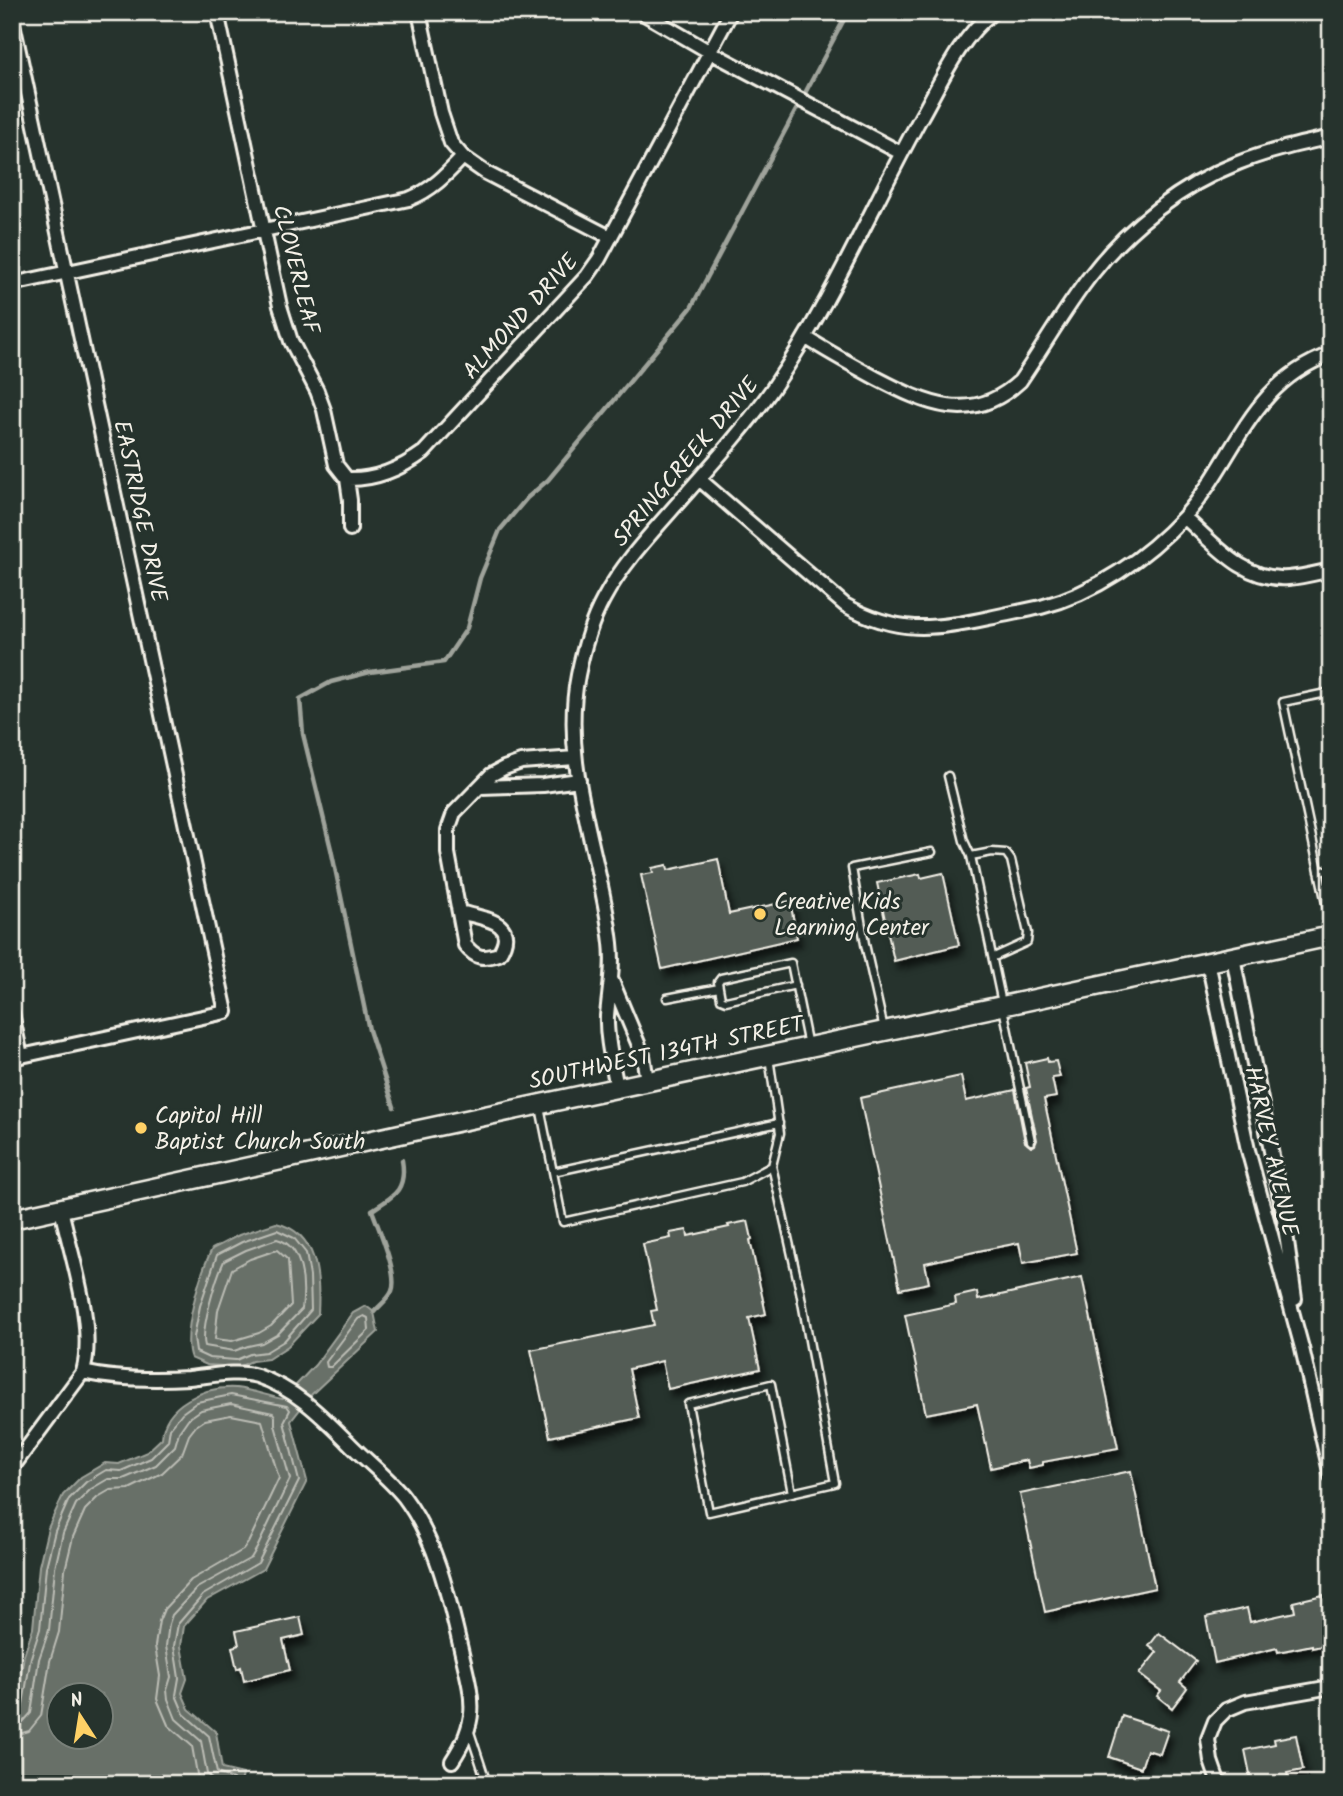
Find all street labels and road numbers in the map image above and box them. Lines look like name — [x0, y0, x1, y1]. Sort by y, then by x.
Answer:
street label: CLOVERLEAF — [262, 201, 329, 340]
street label: ALMOND DRIVE — [455, 246, 589, 389]
street label: SPRINGCREEK DRIVE — [604, 369, 769, 555]
street label: EASTRIDGE DRIVE — [102, 417, 176, 606]
street label: SOUTHWEST 134TH STREET — [526, 1007, 809, 1101]
street label: HARVEY AVENUE — [1233, 1063, 1307, 1241]

